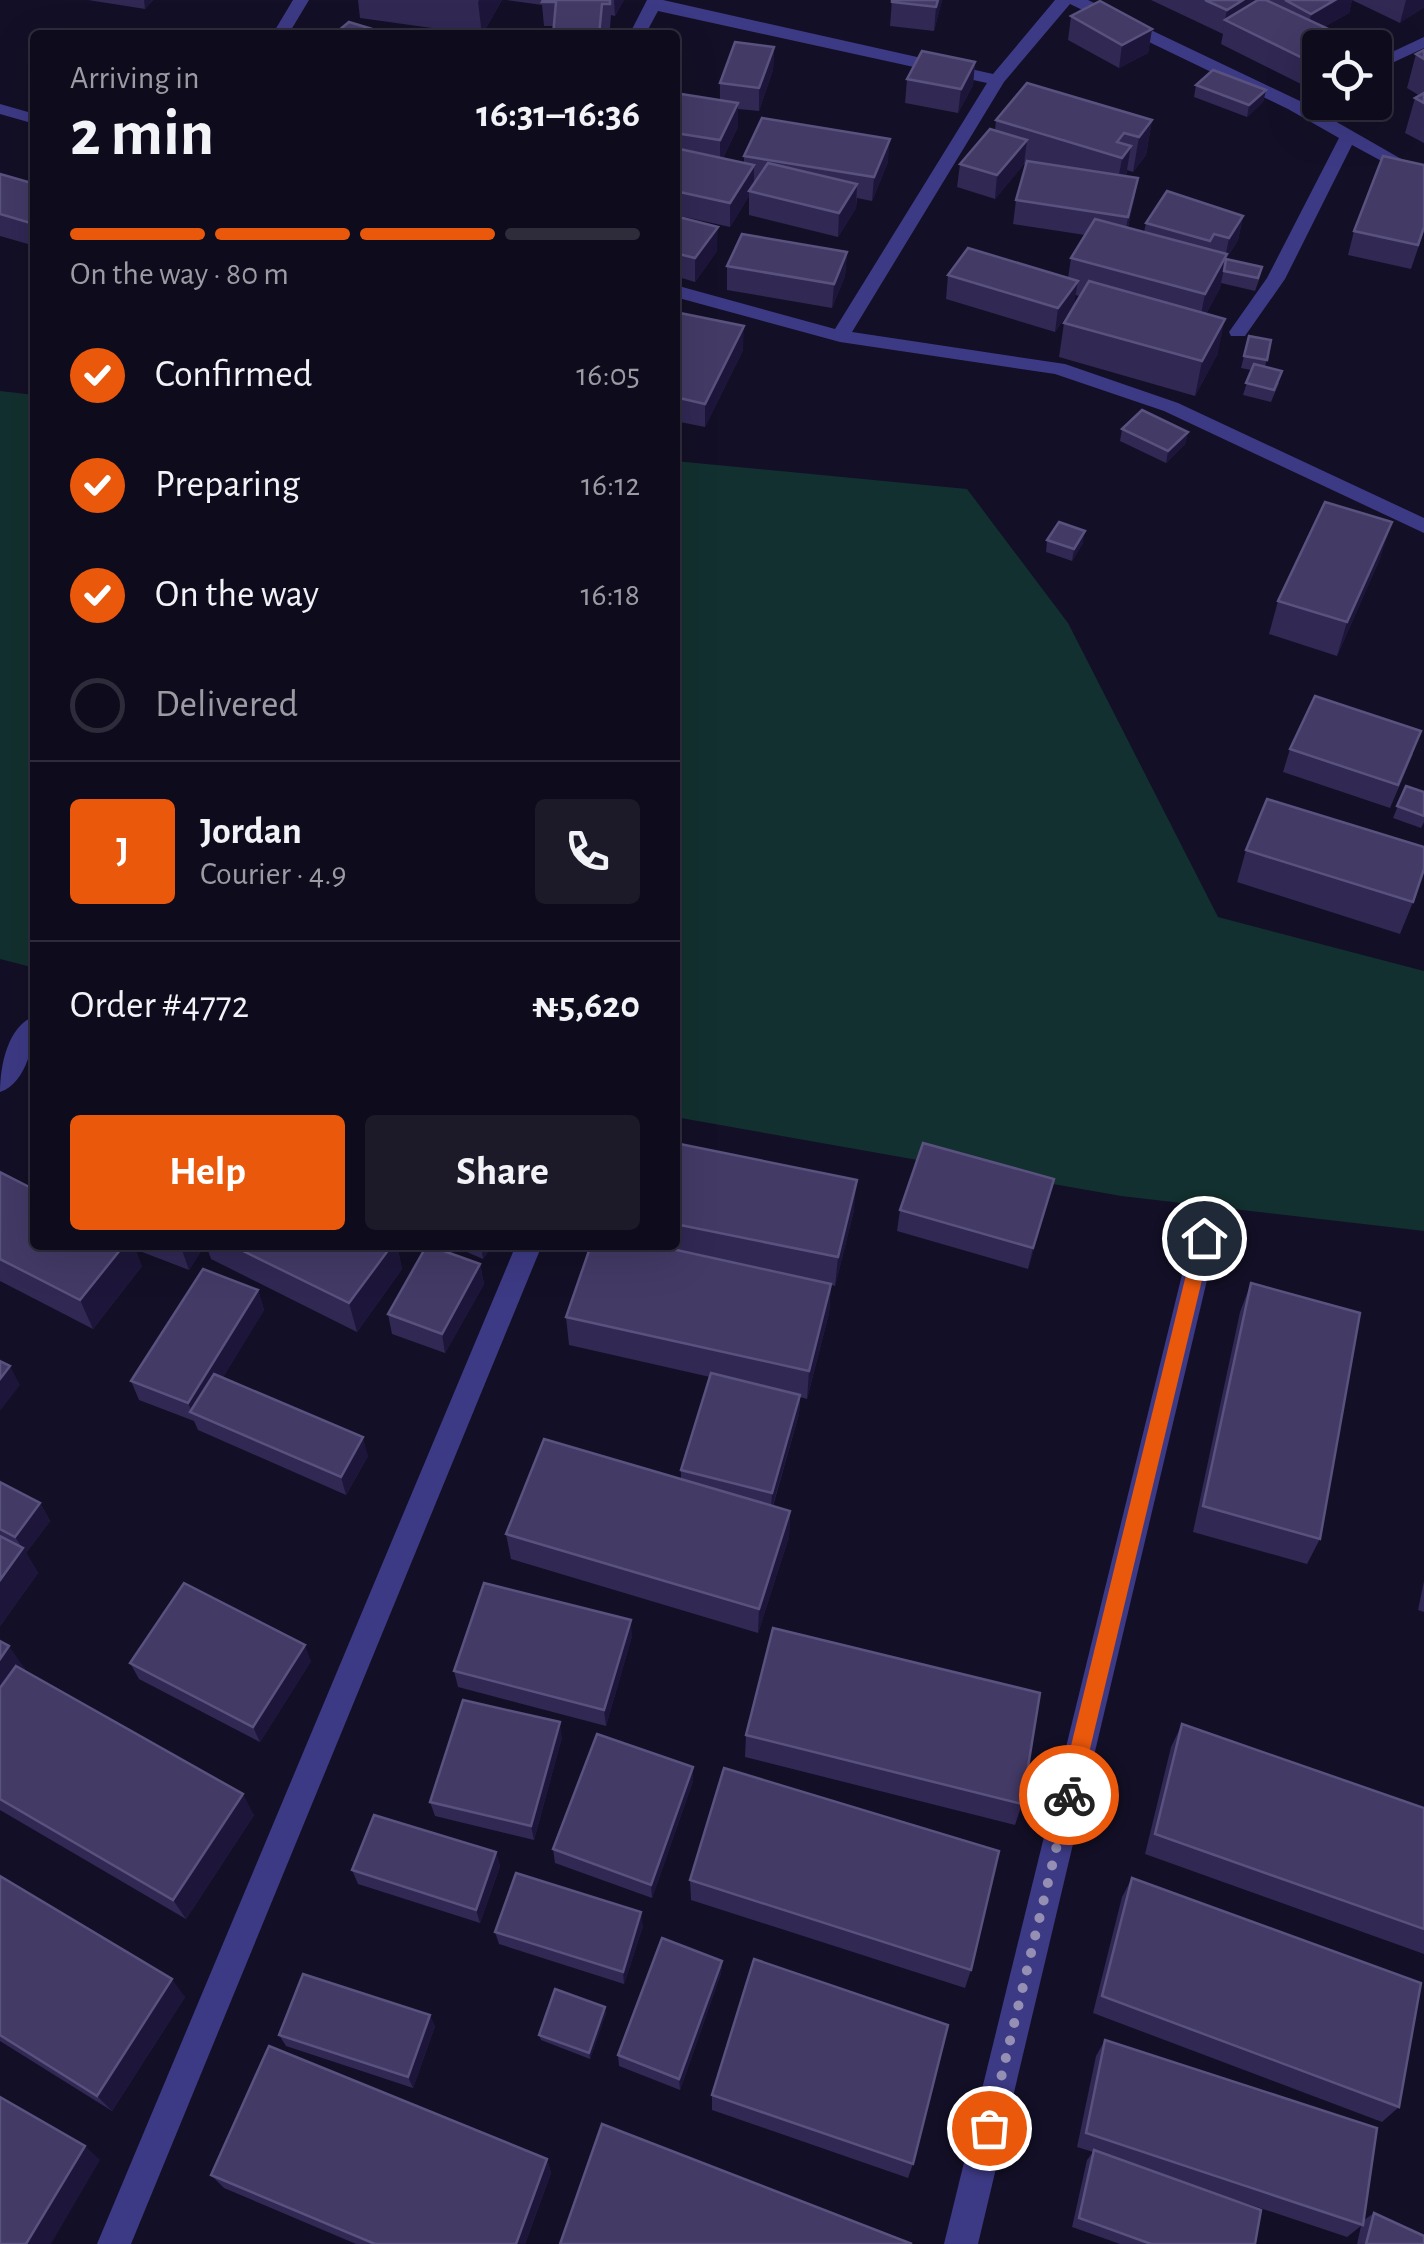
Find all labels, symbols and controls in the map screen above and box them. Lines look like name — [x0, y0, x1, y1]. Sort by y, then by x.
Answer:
map controls — [1302, 30, 1392, 120]
button: locate — [1302, 30, 1392, 120]
text: Arriving in — [70, 62, 199, 94]
text: 16:31–16:36 — [476, 96, 640, 134]
text: 2 min — [70, 102, 214, 167]
text: On the way · 80 m — [70, 258, 289, 290]
icon: check — [70, 348, 125, 403]
text: Confirmed — [155, 356, 312, 394]
text: 16:05 — [576, 359, 640, 391]
icon: check — [70, 458, 125, 513]
text: Preparing — [155, 466, 300, 504]
text: 16:12 — [581, 469, 640, 501]
icon: check — [70, 568, 125, 623]
text: On the way — [155, 576, 319, 614]
text: 16:18 — [580, 579, 640, 611]
text: Delivered — [155, 686, 298, 724]
button: phone — [535, 799, 640, 904]
text: Jordan — [200, 813, 302, 851]
text: J — [116, 832, 129, 870]
text: Courier · 4.9 — [200, 858, 347, 890]
text: Order #4772 — [70, 987, 249, 1025]
text: ₦5,620 — [532, 987, 640, 1025]
button: Help — [70, 1115, 345, 1230]
button: Share — [365, 1115, 640, 1230]
pin — [1162, 1196, 1247, 1281]
icon: home — [1177, 1211, 1232, 1266]
courier — [1019, 1745, 1119, 1845]
icon: bike — [1042, 1768, 1097, 1823]
pin — [947, 2086, 1032, 2171]
icon: bag — [962, 2101, 1017, 2156]

